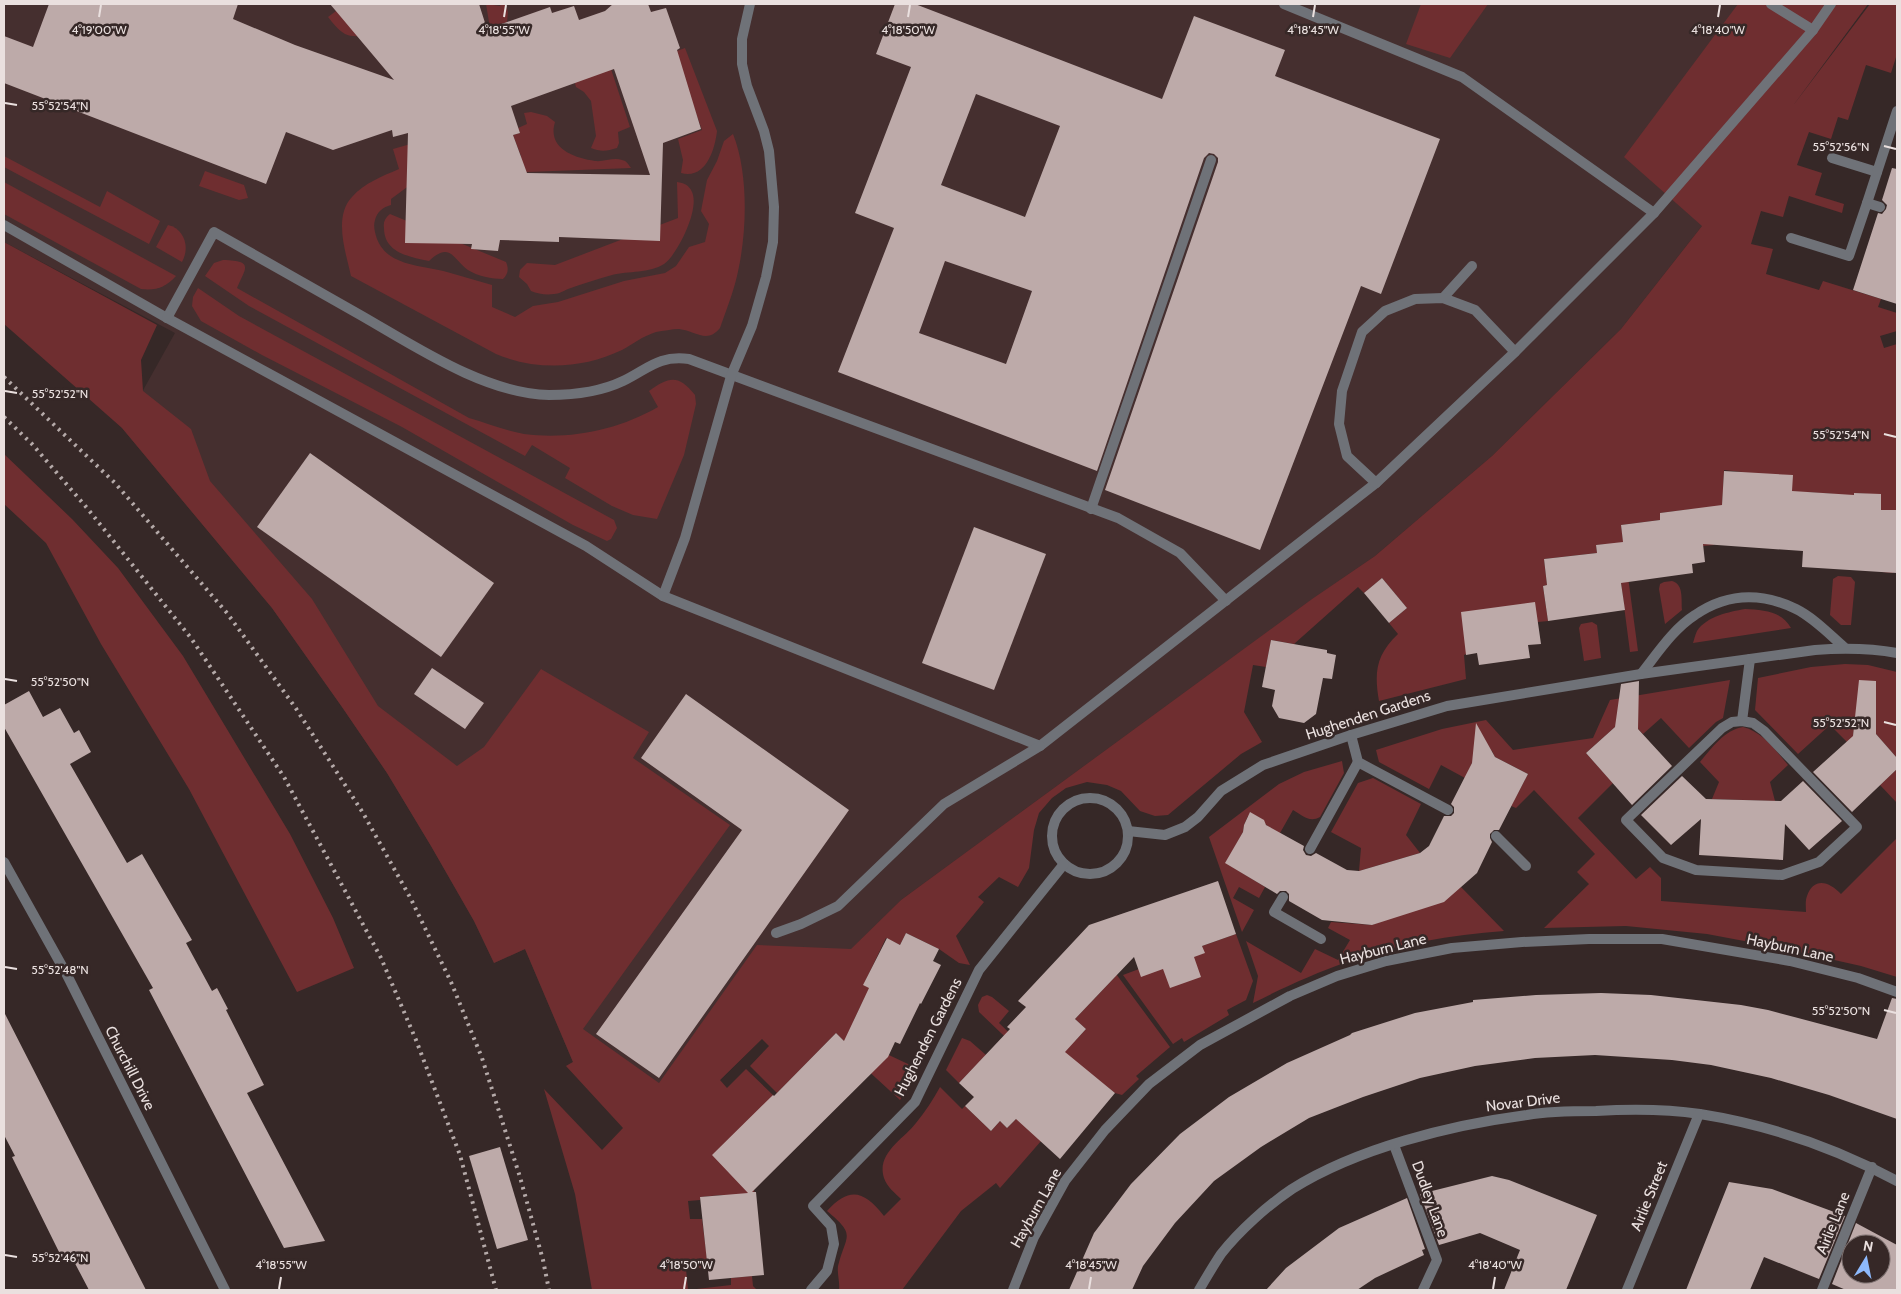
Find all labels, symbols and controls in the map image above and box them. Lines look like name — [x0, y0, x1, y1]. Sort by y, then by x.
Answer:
text: 4°19'00"W — [71, 22, 127, 37]
text: 4°18'55"W — [478, 22, 531, 37]
text: 4°18'50"W — [881, 22, 935, 37]
text: 4°18'45"W — [1287, 22, 1340, 37]
text: 4°18'40"W — [1691, 22, 1746, 37]
text: 55°52'54"N — [32, 98, 88, 113]
text: 55°52'56"N — [1813, 139, 1869, 154]
text: 55°52'52"N — [32, 386, 88, 401]
text: 55°52'54"N — [1813, 427, 1869, 442]
text: 55°52'50"N — [31, 674, 89, 689]
street label: Hughenden Gardens — [1303, 686, 1433, 744]
text: 55°52'52"N — [1813, 715, 1869, 730]
street label: Hayburn Lane — [1338, 930, 1428, 968]
street label: Hayburn Lane — [1745, 930, 1835, 966]
text: 55°52'48"N — [31, 962, 89, 977]
street label: Hughenden Gardens — [890, 975, 966, 1099]
text: 55°52'50"N — [1812, 1003, 1870, 1018]
street label: Churchill Drive — [101, 1023, 159, 1113]
street label: Novar Drive — [1485, 1088, 1561, 1115]
street label: Dudley Lane — [1408, 1158, 1452, 1240]
street label: Airlie Street — [1627, 1159, 1671, 1233]
street label: Hayburn Lane — [1007, 1165, 1065, 1251]
street label: Airlie Lane — [1812, 1189, 1854, 1257]
north arrow — [1841, 1234, 1891, 1284]
text: N — [1862, 1236, 1875, 1256]
text: 55°52'46"N — [31, 1250, 89, 1265]
text: 4°18'55"W — [255, 1257, 308, 1272]
text: 4°18'50"W — [659, 1257, 713, 1272]
text: 4°18'45"W — [1065, 1257, 1118, 1272]
text: 4°18'40"W — [1468, 1257, 1523, 1272]

